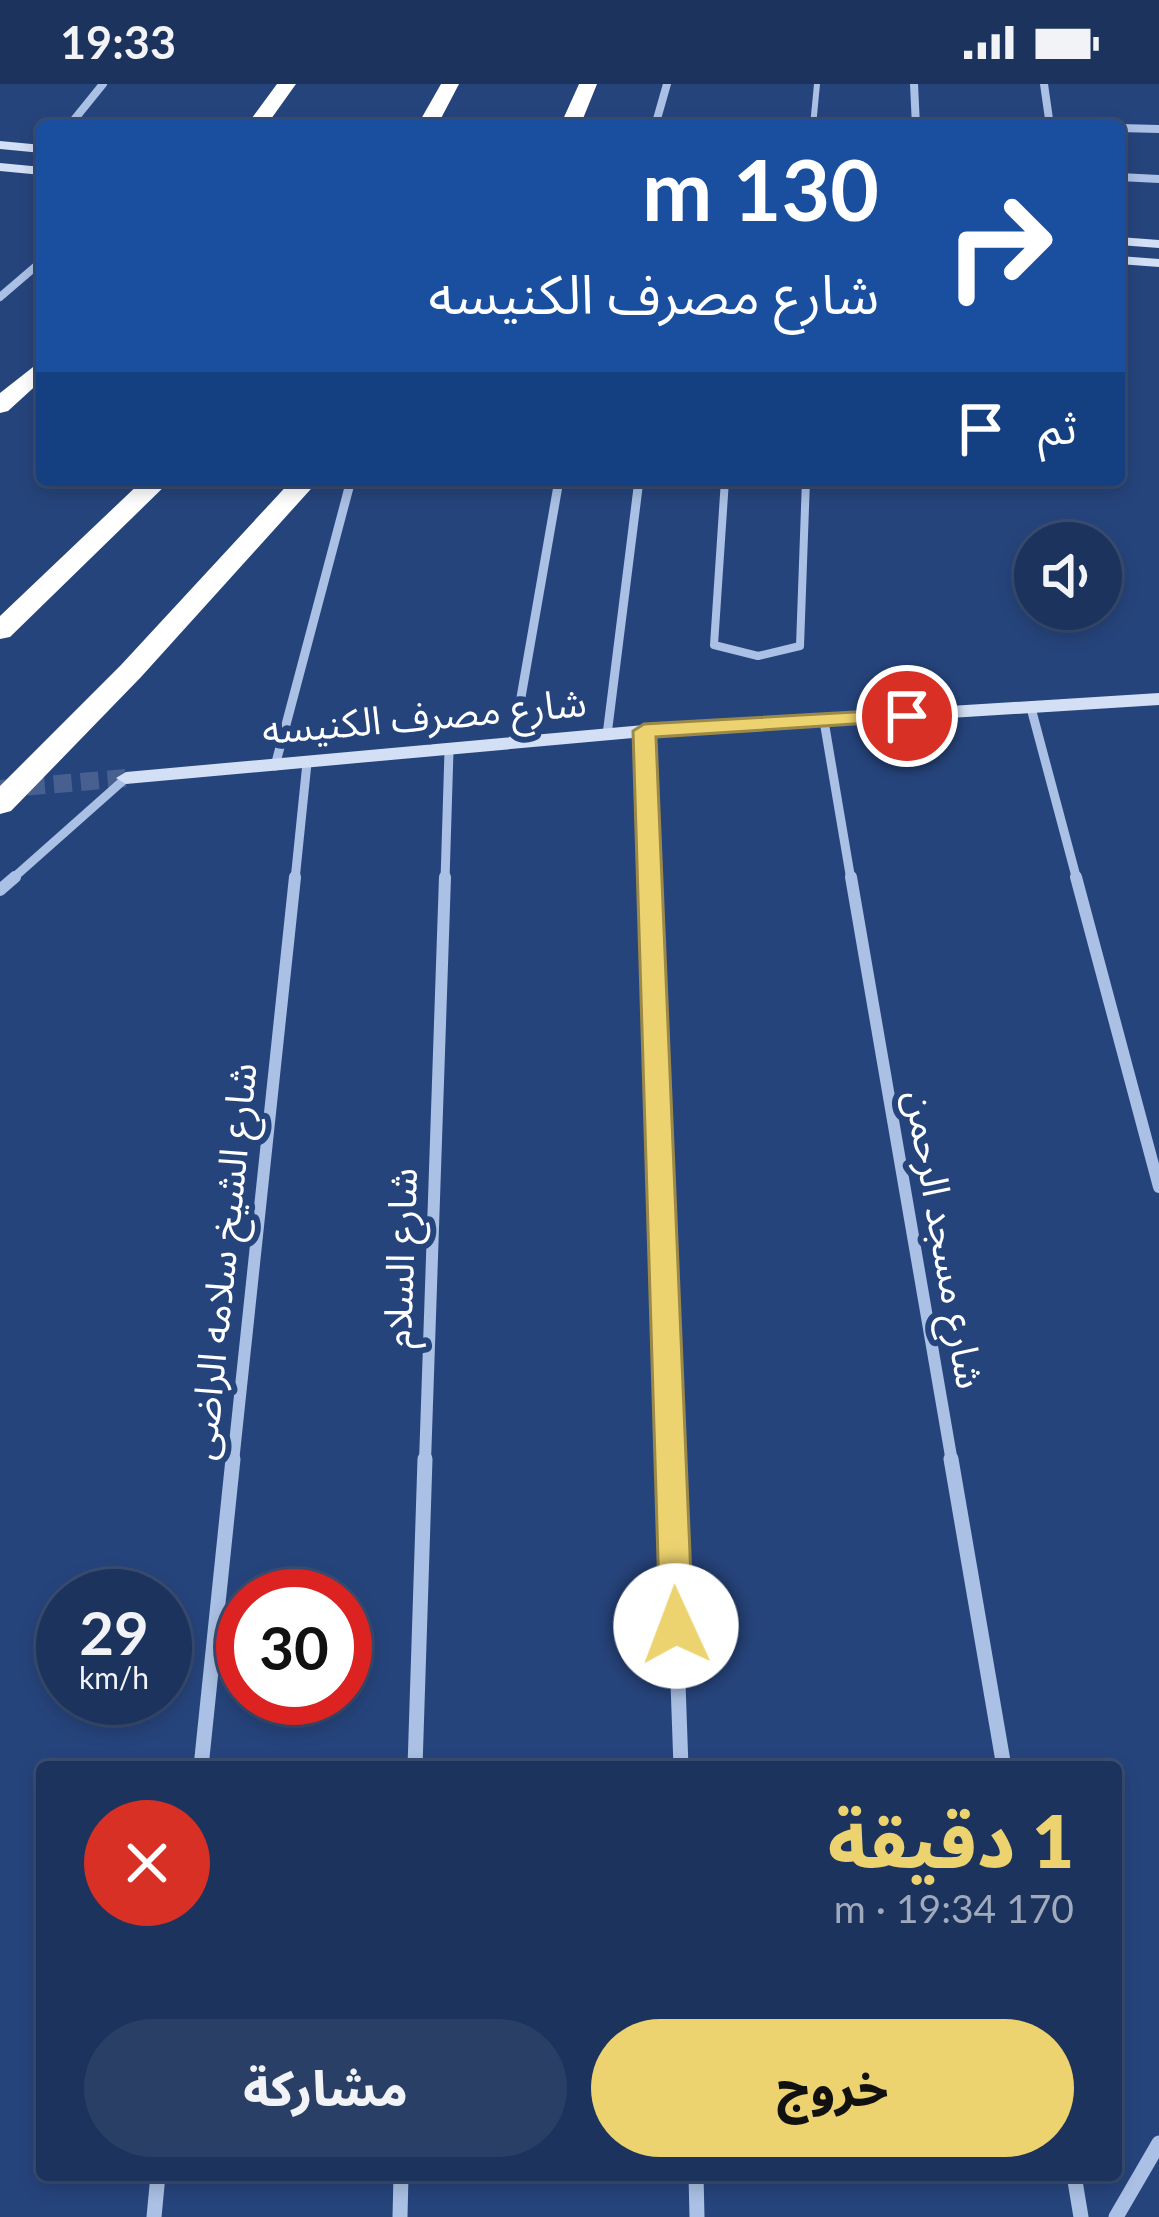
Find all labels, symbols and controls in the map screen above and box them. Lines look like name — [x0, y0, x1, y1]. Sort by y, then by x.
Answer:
text: 19:33 — [60, 15, 176, 69]
text: 130 m — [642, 138, 879, 239]
icon: right — [921, 168, 1077, 324]
text: شارع مصرف الكنيسه — [429, 261, 879, 326]
icon: arrive — [948, 396, 1014, 462]
text: ثم — [1038, 400, 1077, 454]
map controls — [1014, 522, 1122, 630]
button: sound — [1014, 522, 1122, 630]
pin — [856, 665, 958, 767]
street label: شارع مصرف الكنيسه — [260, 678, 589, 759]
icon: arrive — [874, 683, 940, 749]
street label: شارع الشيخ سلامه الراضى — [177, 1060, 273, 1463]
street label: شارع مسجد الرحمن — [890, 1086, 995, 1393]
street label: شارع السلام — [373, 1167, 433, 1349]
position arrow — [613, 1563, 739, 1689]
speed limit sign: 30 — [216, 1569, 372, 1725]
text: 29 — [79, 1596, 149, 1668]
text: km/h — [79, 1659, 149, 1695]
text: 1 دقيقة — [828, 1797, 1074, 1883]
button: close — [84, 1800, 210, 1926]
text: 170 m · 19:34 — [834, 1885, 1074, 1931]
button: مشاركة — [84, 2019, 567, 2157]
button: خروج — [591, 2019, 1074, 2157]

